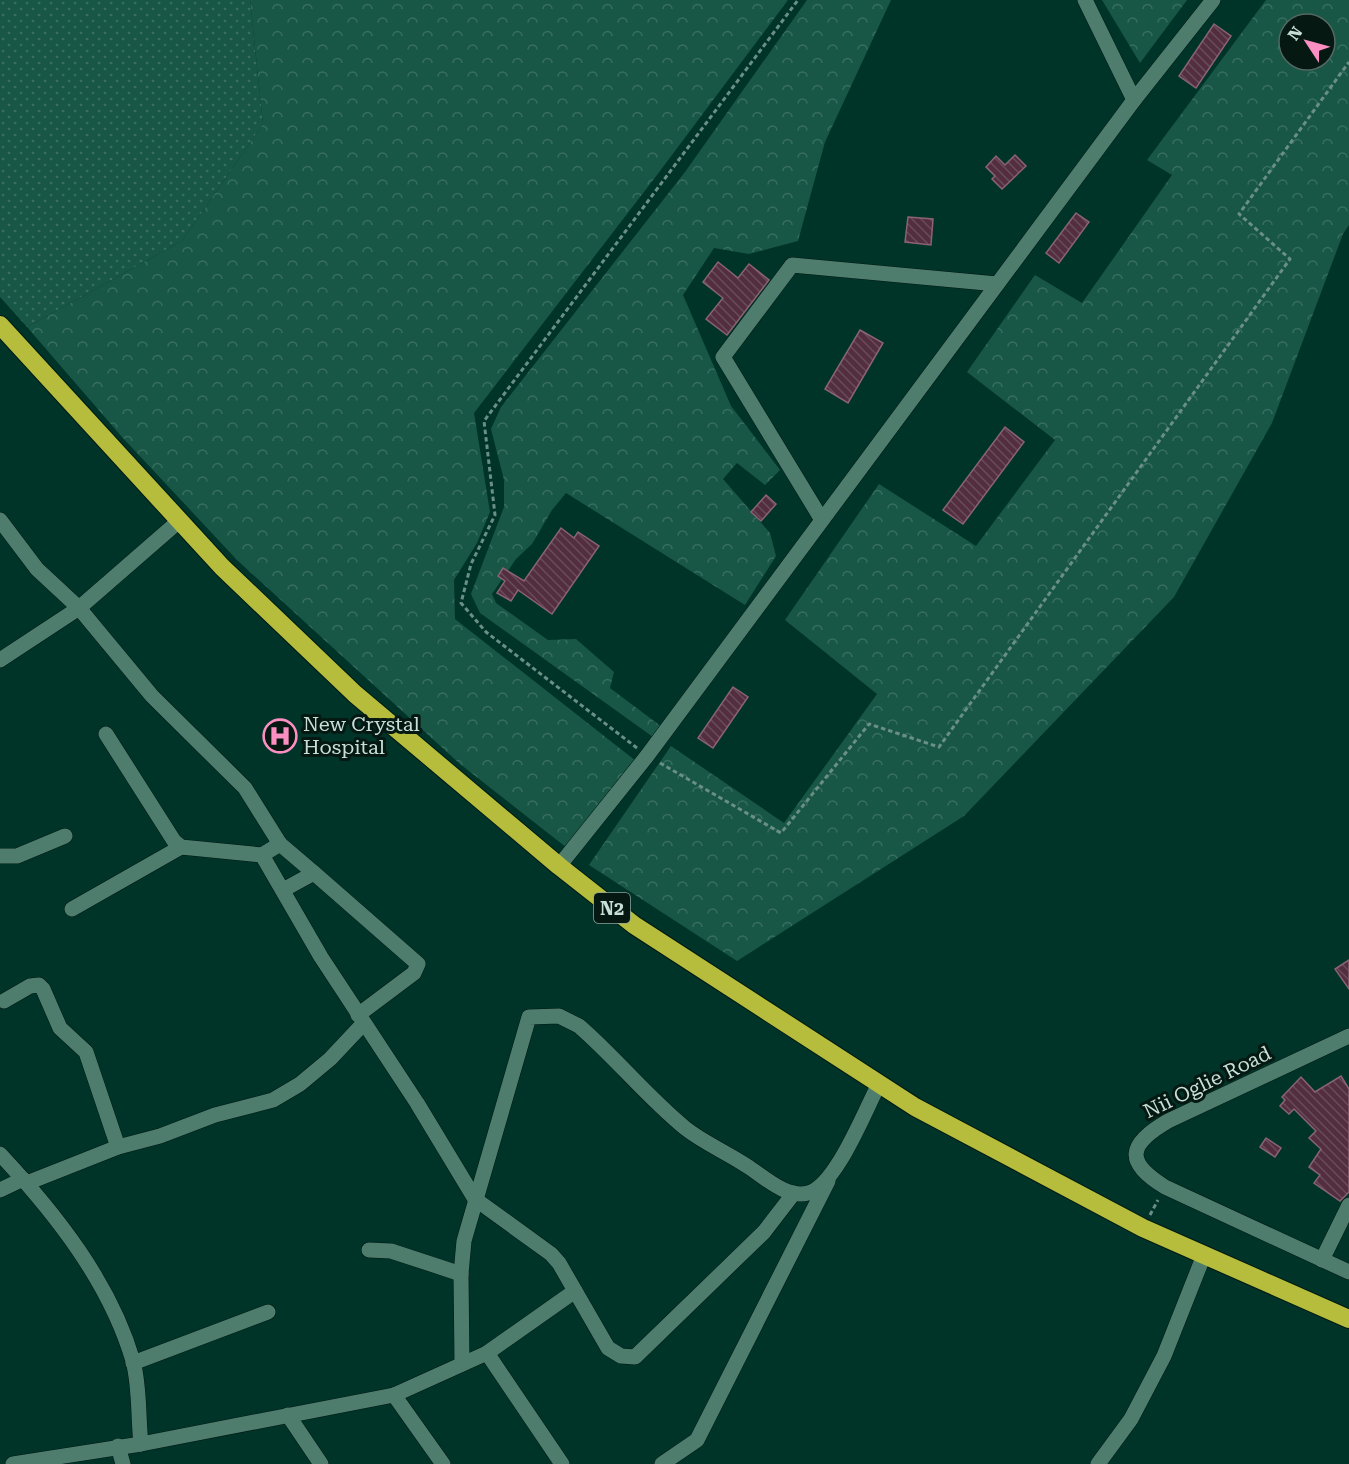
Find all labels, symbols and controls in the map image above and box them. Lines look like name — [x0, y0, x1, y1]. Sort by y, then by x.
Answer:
north arrow — [1277, 12, 1337, 72]
text: N — [1284, 23, 1307, 44]
place label: New Crystal Hospital — [303, 712, 420, 759]
hospital icon: New Crystal Hospital — [262, 718, 298, 754]
road number: N2 — [594, 893, 630, 923]
street label: Nii Oglie Road — [1139, 1041, 1275, 1123]

